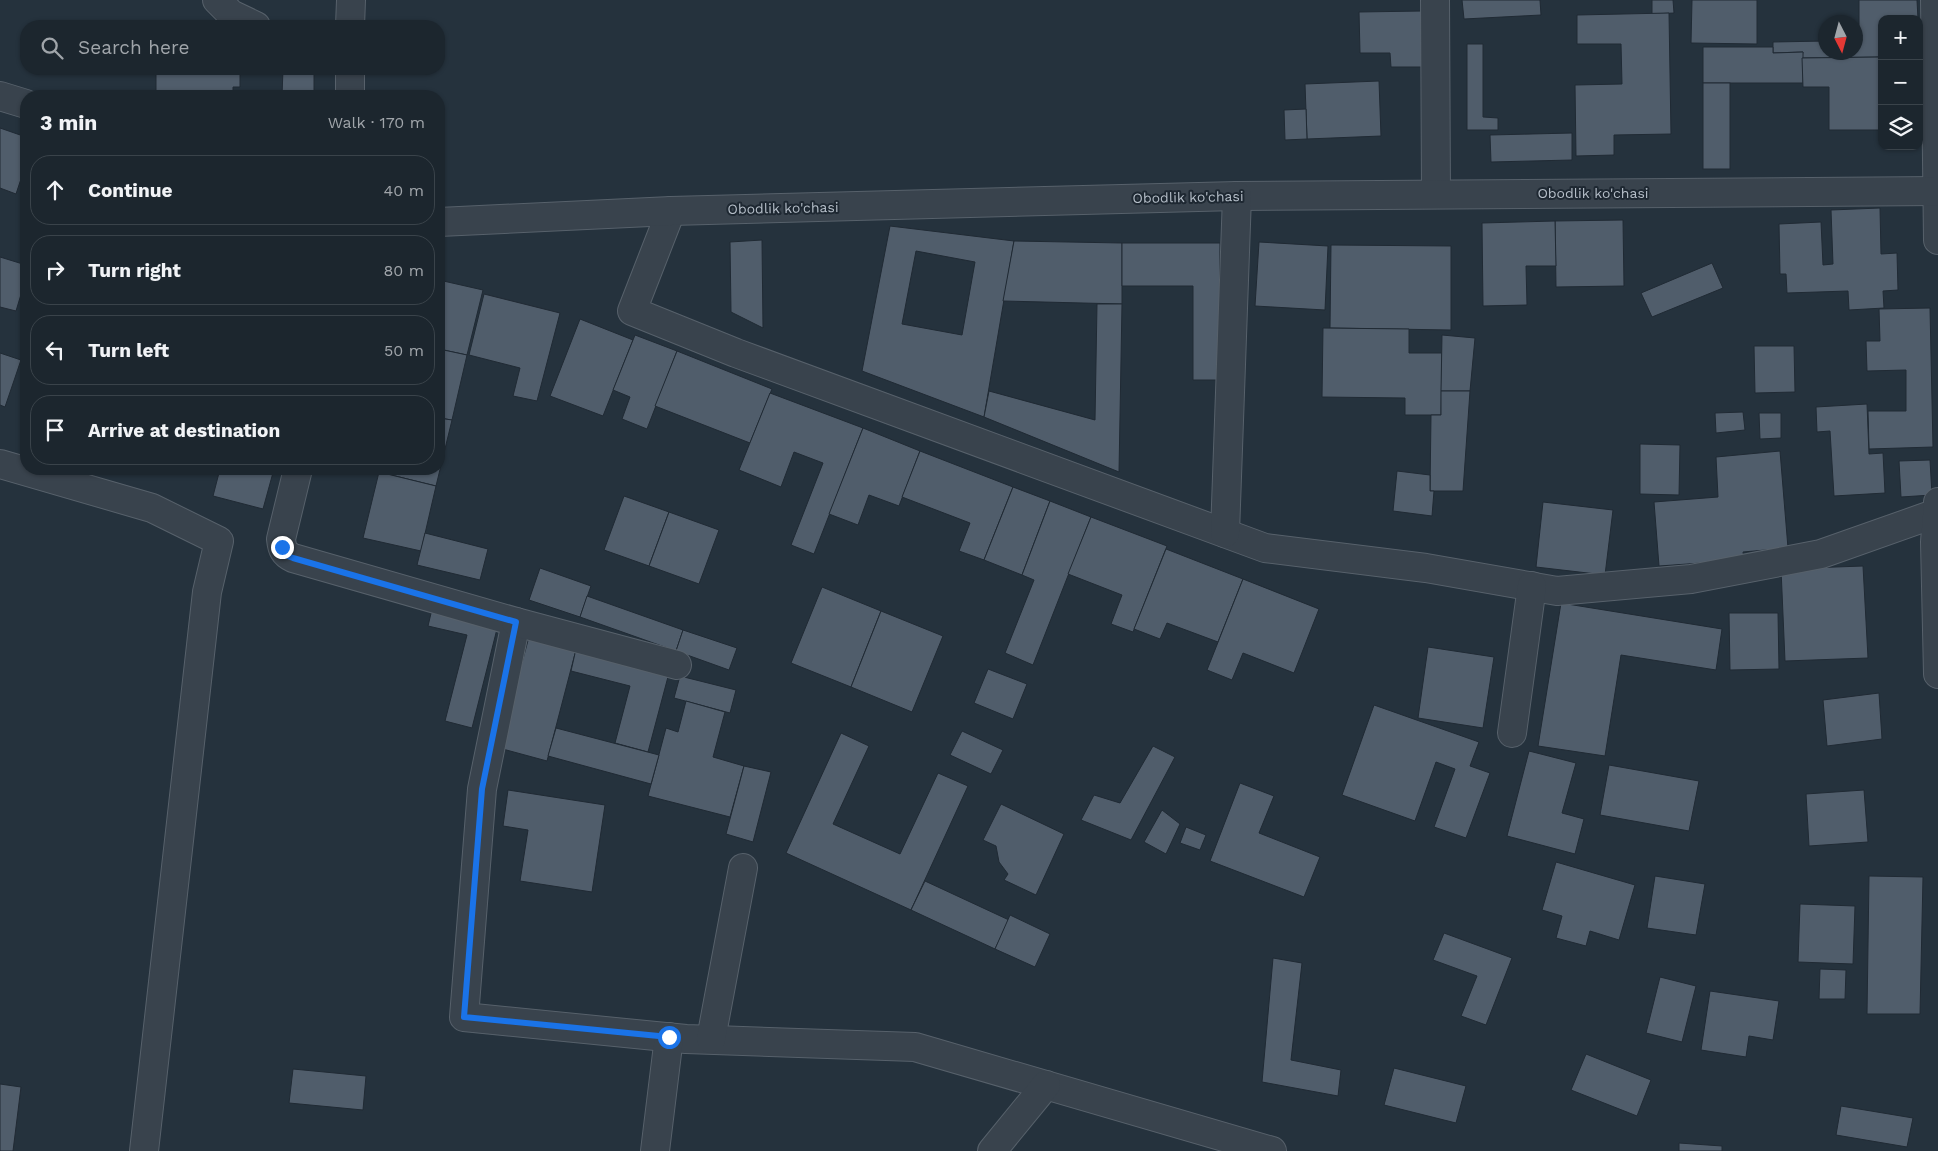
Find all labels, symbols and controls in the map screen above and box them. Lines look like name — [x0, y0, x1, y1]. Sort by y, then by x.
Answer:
north arrow — [1818, 15, 1863, 60]
map controls — [1878, 15, 1923, 150]
button: + — [1878, 15, 1923, 60]
search box — [20, 20, 445, 75]
icon: search — [38, 34, 66, 62]
text: Search here — [78, 36, 189, 59]
button: − — [1878, 60, 1923, 105]
button: layers — [1878, 105, 1923, 150]
text: 3 min — [40, 110, 97, 135]
text: Walk · 170 m — [328, 113, 425, 132]
icon: ahead — [41, 176, 69, 204]
text: Continue — [88, 179, 172, 202]
text: 40 m — [384, 181, 424, 200]
street label: Obodlik ko'chasi — [1537, 185, 1649, 201]
street label: Obodlik ko'chasi — [1132, 188, 1244, 206]
street label: Obodlik ko'chasi — [727, 199, 839, 217]
icon: right — [41, 256, 69, 284]
text: Turn right — [88, 259, 181, 282]
text: 80 m — [383, 261, 424, 280]
icon: left — [41, 336, 69, 364]
text: Turn left — [88, 339, 169, 362]
text: 50 m — [384, 341, 424, 360]
icon: arrive — [41, 416, 69, 444]
text: Arrive at destination — [88, 419, 280, 442]
route end — [271, 536, 294, 559]
route start — [658, 1026, 681, 1049]

